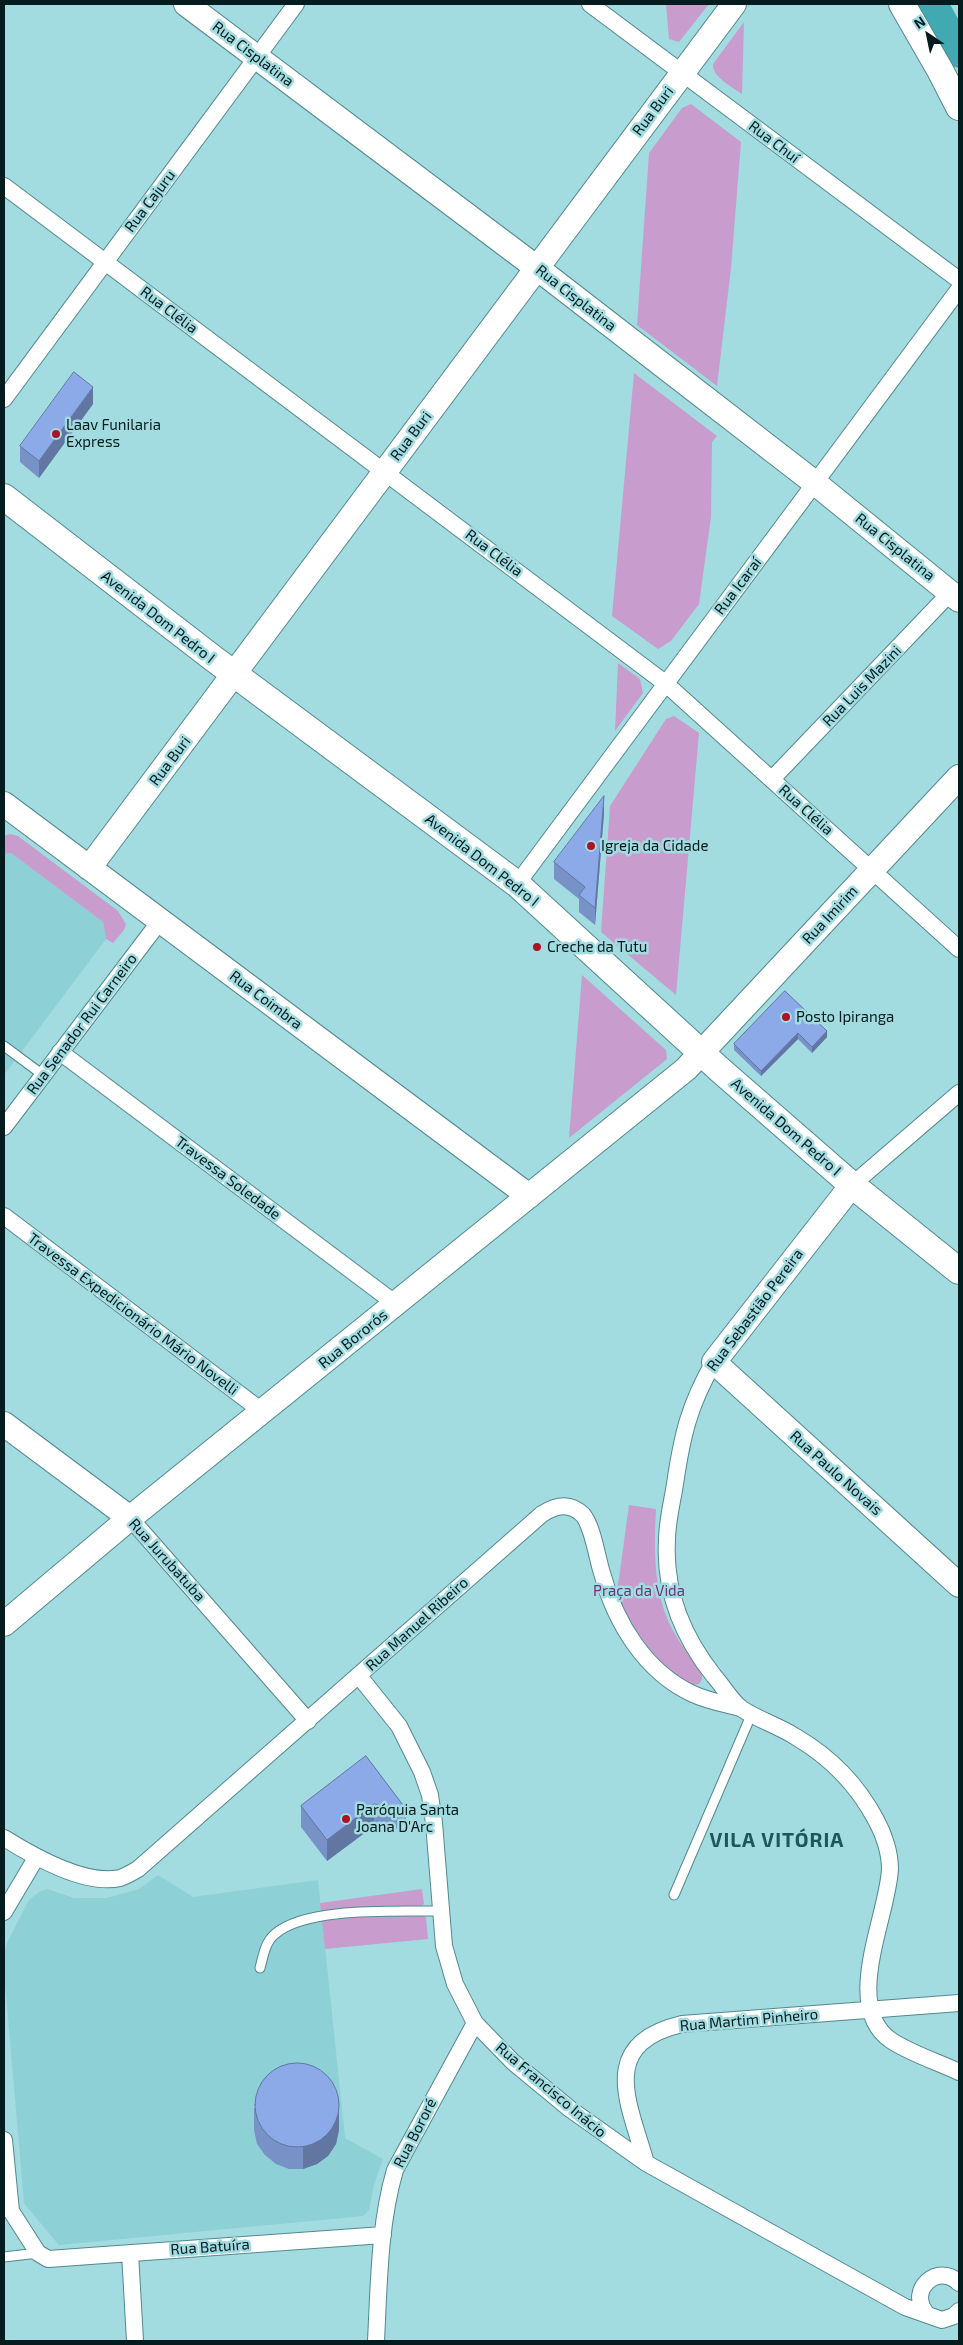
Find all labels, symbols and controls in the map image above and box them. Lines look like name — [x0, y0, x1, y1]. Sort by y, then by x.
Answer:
north arrow — [903, 10, 953, 60]
text: N — [910, 12, 928, 32]
street label: Rua Cisplatina — [209, 18, 297, 90]
street label: Rua Buri — [629, 83, 677, 139]
street label: Rua Chuí — [745, 117, 803, 167]
street label: Rua Cajuru — [121, 166, 179, 236]
street label: Rua Cisplatina — [532, 261, 620, 335]
street label: Rua Clélia — [137, 283, 201, 337]
street label: Rua Buri — [387, 408, 435, 464]
place label: Laav Funilaria Express — [66, 416, 161, 451]
marker: Laav Funilaria Express — [50, 428, 62, 440]
street label: Rua Cisplatina — [852, 509, 938, 585]
street label: Rua Clélia — [462, 526, 526, 580]
street label: Rua Icaraí — [711, 554, 765, 618]
street label: Avenida Dom Pedro I — [97, 567, 219, 667]
street label: Rua Luis Mazini — [819, 642, 905, 730]
street label: Rua Buri — [146, 733, 194, 789]
street label: Rua Clélia — [775, 781, 837, 839]
street label: Avenida Dom Pedro I — [421, 810, 543, 910]
place label: Igreja da Cidade — [601, 837, 708, 855]
marker: Igreja da Cidade — [585, 840, 597, 852]
street label: Rua Imirim — [799, 882, 861, 948]
place label: Creche da Tutu — [547, 938, 647, 956]
marker: Creche da Tutu — [531, 941, 543, 953]
street label: Rua Senador Rui Carneiro — [23, 950, 141, 1098]
street label: Rua Coimbra — [226, 967, 306, 1033]
place label: Posto Ipiranga — [796, 1008, 894, 1026]
marker: Posto Ipiranga — [780, 1011, 792, 1023]
street label: Avenida Dom Pedro I — [727, 1074, 845, 1180]
street label: Travessa Soledade — [172, 1133, 284, 1223]
street label: Travessa Expedicionário Mário Novelli — [24, 1229, 242, 1399]
street label: Rua Sebastião Pereira — [703, 1245, 807, 1375]
street label: Rua Bororós — [315, 1306, 391, 1372]
street label: Rua Paulo Novais — [786, 1427, 886, 1519]
street label: Rua Jurubatuba — [125, 1515, 209, 1605]
street label: Rua Manuel Ribeiro — [362, 1573, 472, 1675]
park label: Praça da Vida — [593, 1582, 685, 1600]
place label: Paróquia Santa Joana D'Arc — [356, 1801, 459, 1836]
marker: Paróquia Santa Joana D'Arc — [340, 1813, 352, 1825]
district label: VILA VITÓRIA — [708, 1828, 846, 1852]
street label: Rua Martim Pinheiro — [679, 2005, 819, 2035]
street label: Rua Francisco Inácio — [492, 2039, 610, 2141]
street label: Rua Bororé — [390, 2095, 440, 2171]
street label: Rua Batuíra — [170, 2235, 250, 2259]

